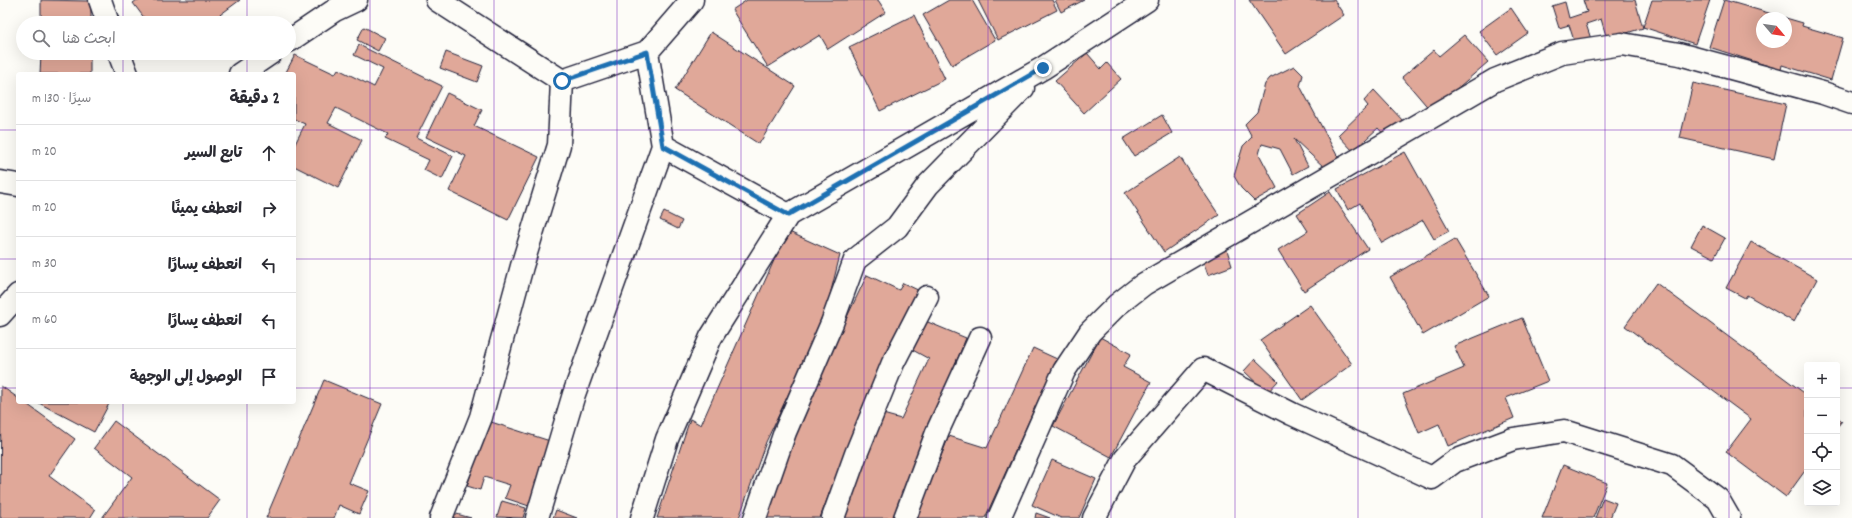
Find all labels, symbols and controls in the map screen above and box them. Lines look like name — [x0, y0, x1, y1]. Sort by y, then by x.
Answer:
north arrow — [1756, 12, 1792, 48]
search box — [16, 16, 296, 60]
icon: search — [30, 27, 52, 49]
text: ابحث هنا — [62, 29, 116, 51]
route end — [1034, 59, 1052, 77]
route start — [553, 72, 571, 90]
text: 2 دقيقة — [229, 88, 280, 112]
text: سيرًا · 130 m — [32, 90, 91, 109]
icon: ahead — [258, 142, 280, 164]
text: 20 m — [32, 143, 57, 162]
text: تابع السير — [185, 143, 242, 165]
icon: right — [258, 198, 280, 220]
text: 20 m — [32, 199, 57, 218]
text: انعطف يمينًا — [172, 199, 242, 221]
icon: left — [258, 254, 280, 276]
text: 30 m — [32, 255, 57, 274]
text: انعطف يسارًا — [168, 255, 242, 277]
icon: left — [258, 310, 280, 332]
text: 60 m — [32, 311, 57, 330]
text: انعطف يسارًا — [168, 311, 242, 333]
map controls — [1804, 362, 1840, 506]
button: + — [1804, 362, 1840, 398]
icon: arrive — [258, 366, 280, 388]
text: الوصول إلى الوجهة — [130, 367, 242, 389]
button: − — [1804, 398, 1840, 434]
button: locate — [1804, 434, 1840, 470]
button: layers — [1804, 470, 1840, 506]

